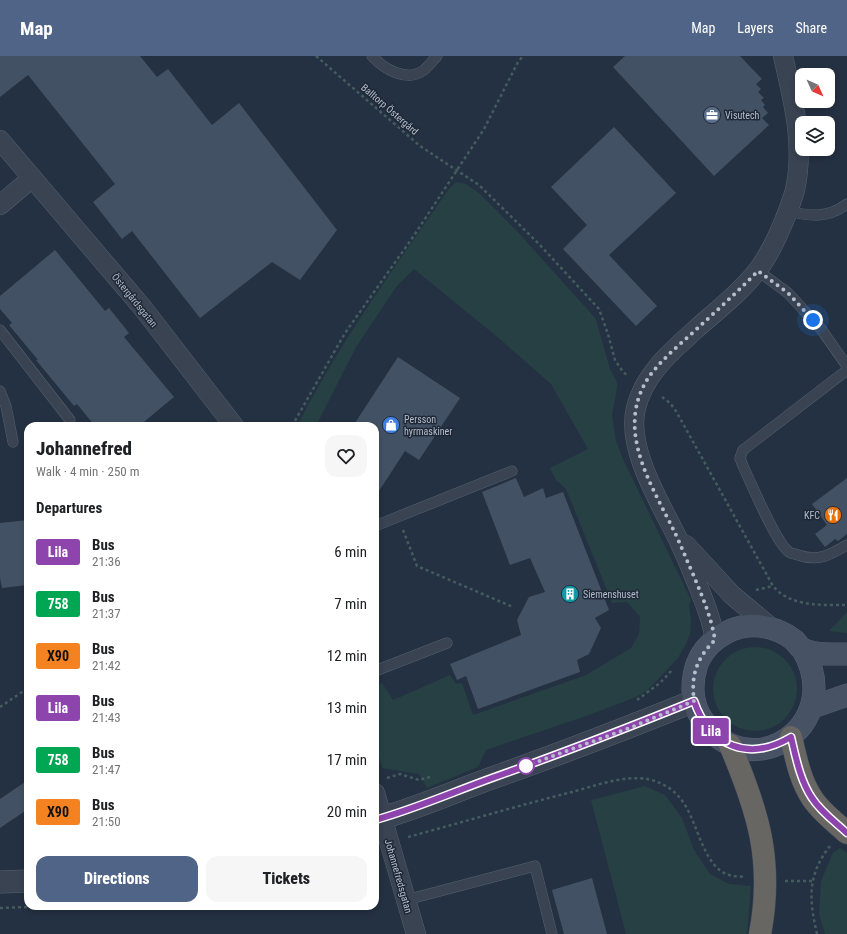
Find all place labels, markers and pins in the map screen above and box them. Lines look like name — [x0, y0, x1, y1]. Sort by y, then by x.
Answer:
office icon: Visutech — [702, 105, 722, 125]
place label: Visutech — [725, 110, 760, 121]
place label: Persson hyrmaskiner — [404, 414, 452, 437]
shop icon: Persson hyrmaskiner — [381, 415, 401, 435]
restaurant icon: KFC — [823, 505, 843, 525]
place label: KFC — [804, 510, 820, 521]
building icon: Siemenshuset — [560, 584, 580, 604]
place label: Siemenshuset — [583, 589, 639, 600]
unlabelled marker — [517, 757, 535, 775]

